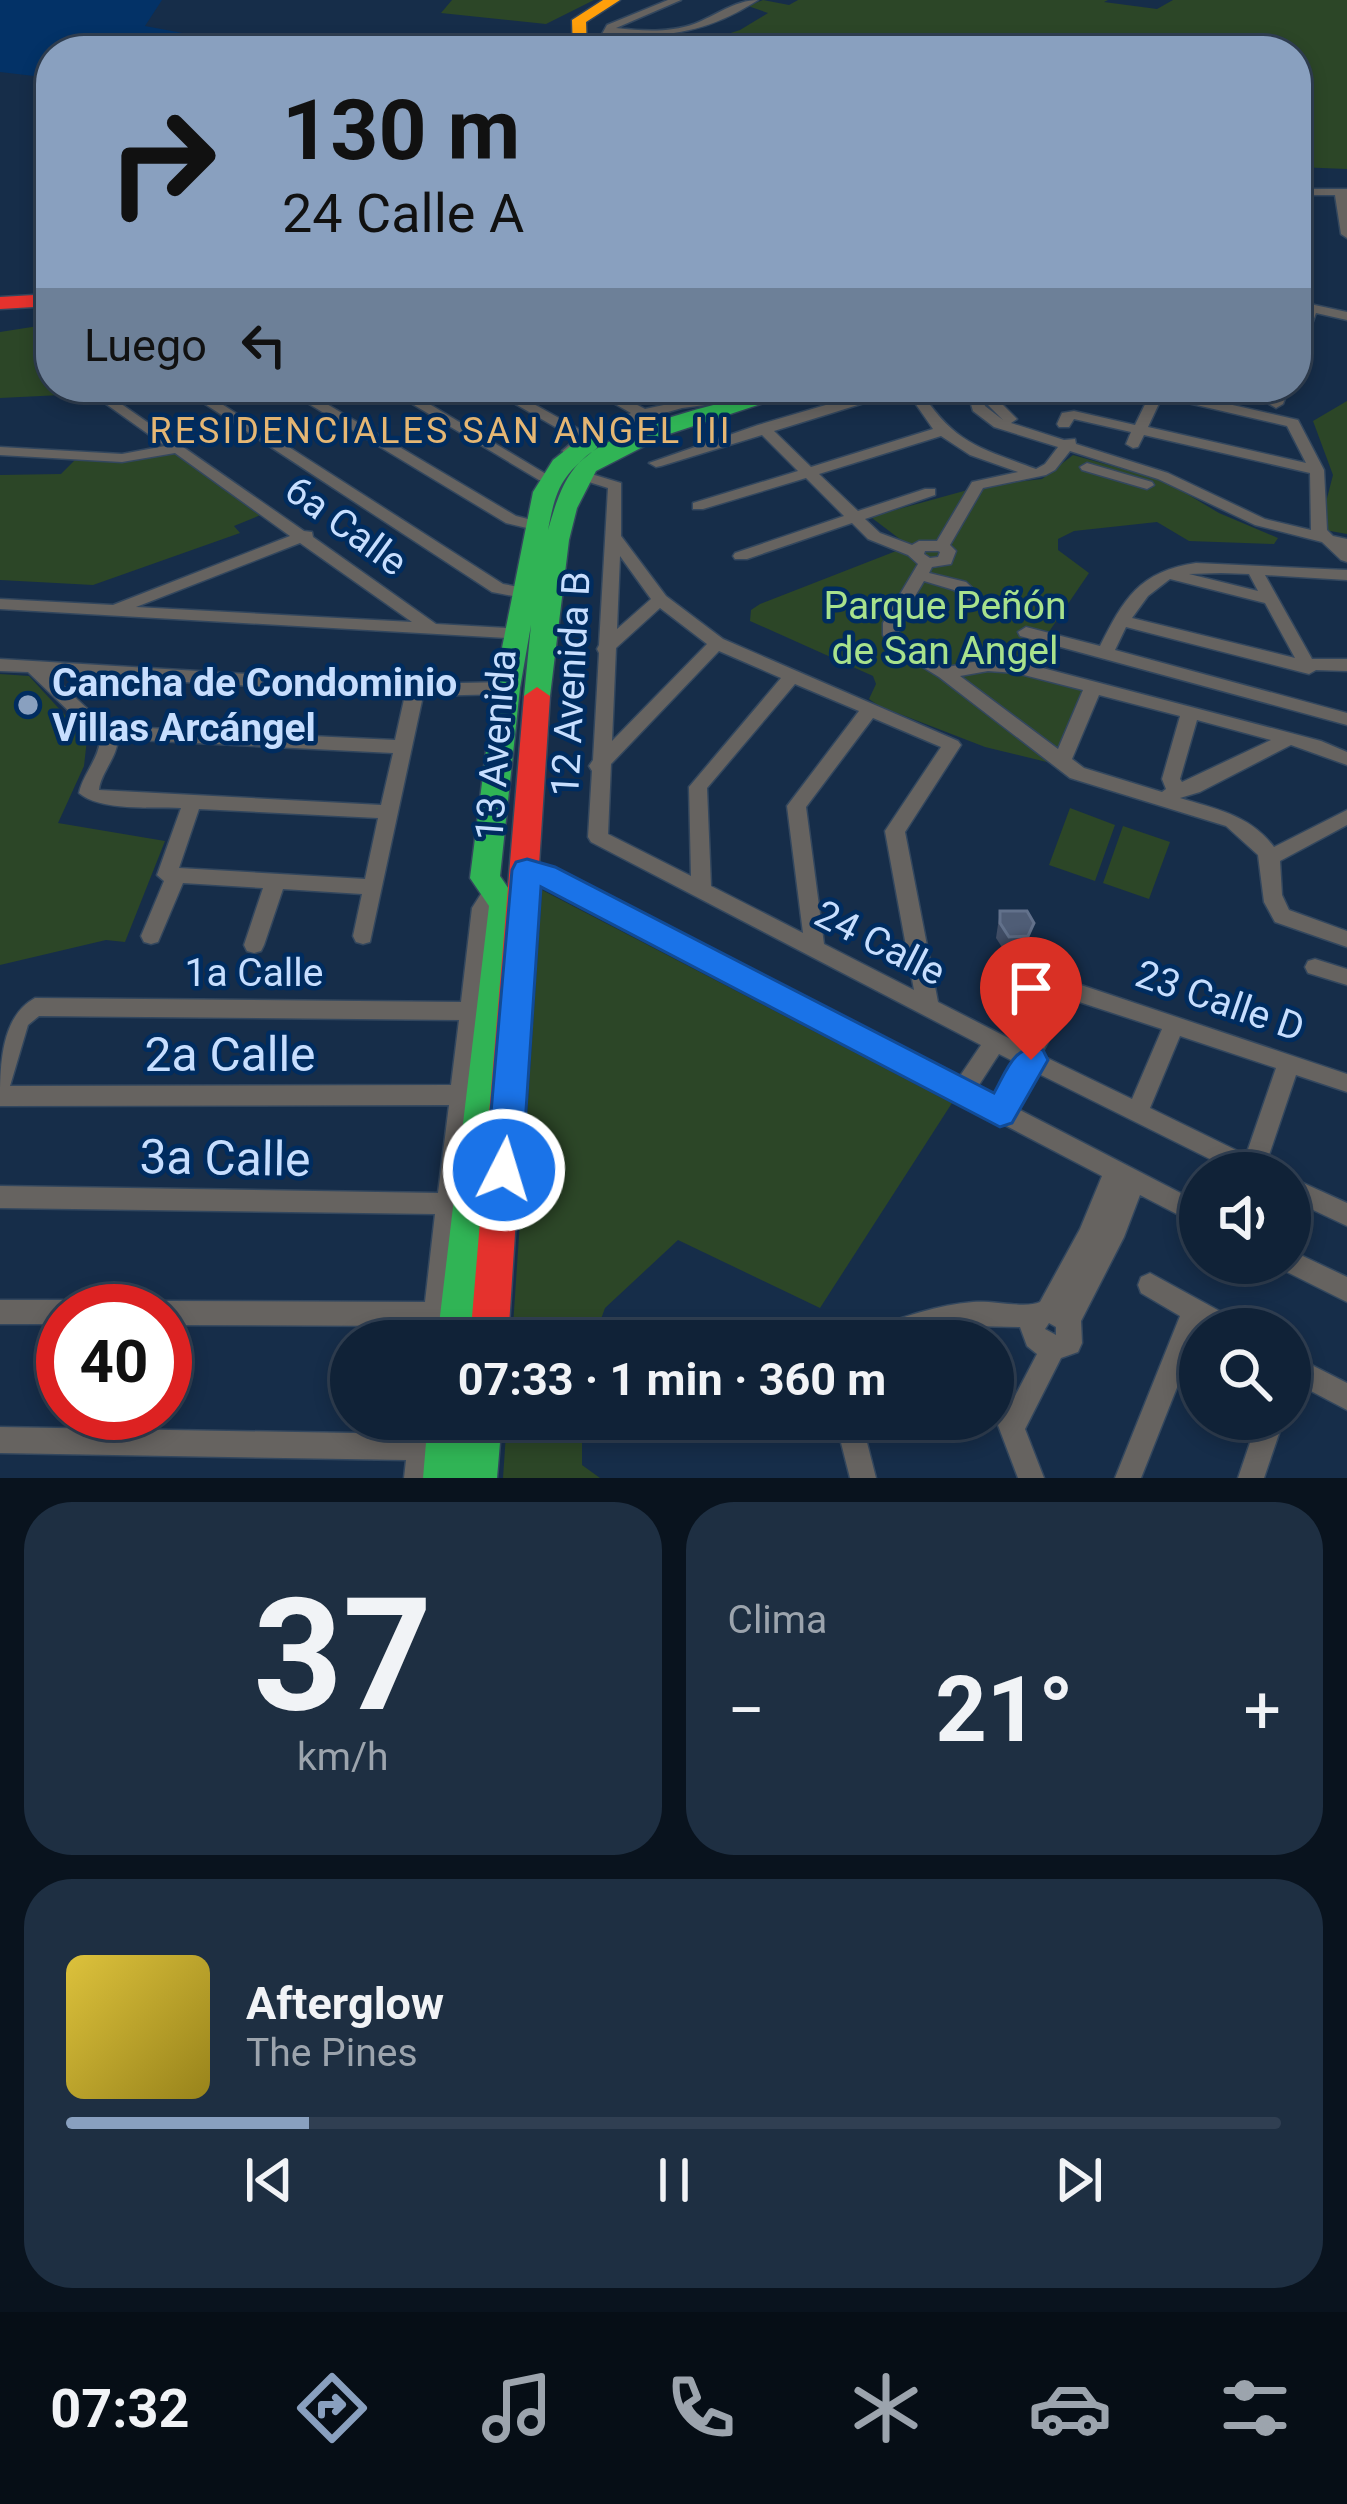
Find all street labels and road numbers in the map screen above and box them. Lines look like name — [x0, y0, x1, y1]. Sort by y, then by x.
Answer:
street label: 6a Calle — [276, 467, 416, 585]
street label: 12 Avenida B — [542, 570, 600, 798]
street label: 13 Avenida — [466, 648, 526, 842]
street label: 24 Calle — [807, 891, 953, 995]
street label: 1a Calle — [184, 950, 324, 996]
street label: 23 Calle D — [1130, 951, 1310, 1051]
street label: 2a Calle — [144, 1026, 316, 1083]
street label: 3a Calle — [139, 1128, 311, 1188]

